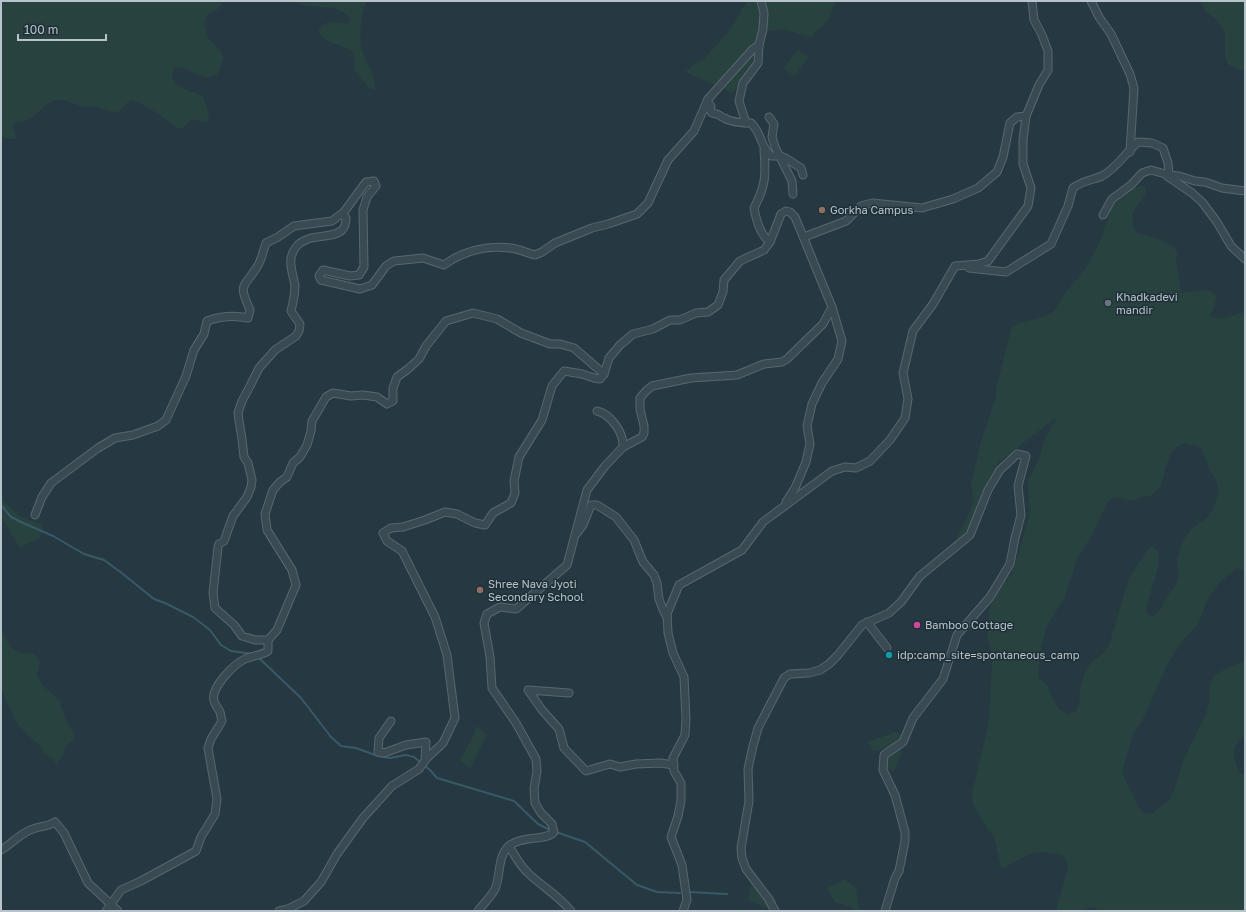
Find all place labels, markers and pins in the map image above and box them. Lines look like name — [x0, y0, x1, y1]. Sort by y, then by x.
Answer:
place label: Gorkha Campus — [830, 203, 913, 216]
marker: Gorkha Campus — [817, 205, 827, 215]
place label: Khadkadevi mandir — [1116, 290, 1178, 316]
marker: Khadkadevi mandir — [1103, 298, 1113, 308]
place label: Shree Nava Jyoti Secondary School — [488, 577, 584, 603]
marker: Shree Nava Jyoti Secondary School — [475, 585, 485, 595]
place label: Bamboo Cottage — [925, 618, 1013, 631]
marker: Bamboo Cottage — [912, 620, 922, 630]
place label: idp:camp_site=spontaneous_camp — [897, 648, 1080, 661]
marker: idp:camp_site=spontaneous_camp — [884, 650, 894, 660]

